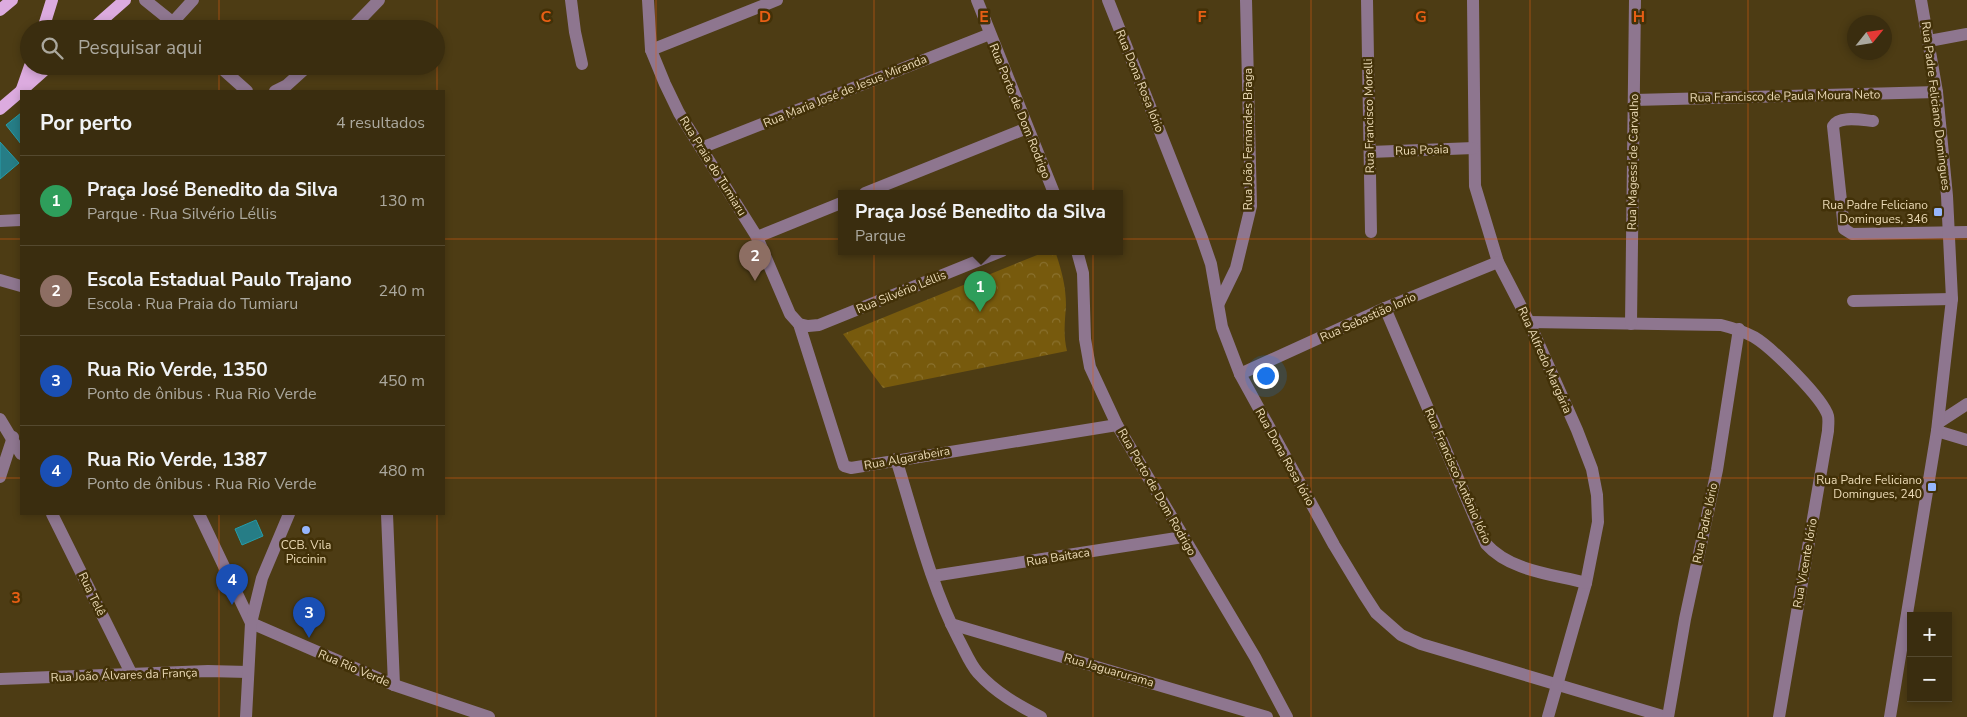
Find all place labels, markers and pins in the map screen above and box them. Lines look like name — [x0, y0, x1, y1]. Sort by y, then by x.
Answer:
place label: Rua Padre Feliciano Domingues, 346 — [1822, 197, 1928, 227]
marker: Rua Padre Feliciano Domingues, 346 — [1932, 206, 1944, 218]
pin: 2 — [739, 240, 771, 281]
pin: 1 — [964, 271, 996, 312]
place label: Rua Padre Feliciano Domingues, 240 — [1816, 472, 1922, 502]
marker: Rua Padre Feliciano Domingues, 240 — [1926, 481, 1938, 493]
marker: CCB. Vila Piccinin — [300, 524, 312, 536]
place label: CCB. Vila Piccinin — [281, 537, 331, 567]
pin: 4 — [216, 564, 248, 605]
pin: 3 — [293, 597, 325, 638]

